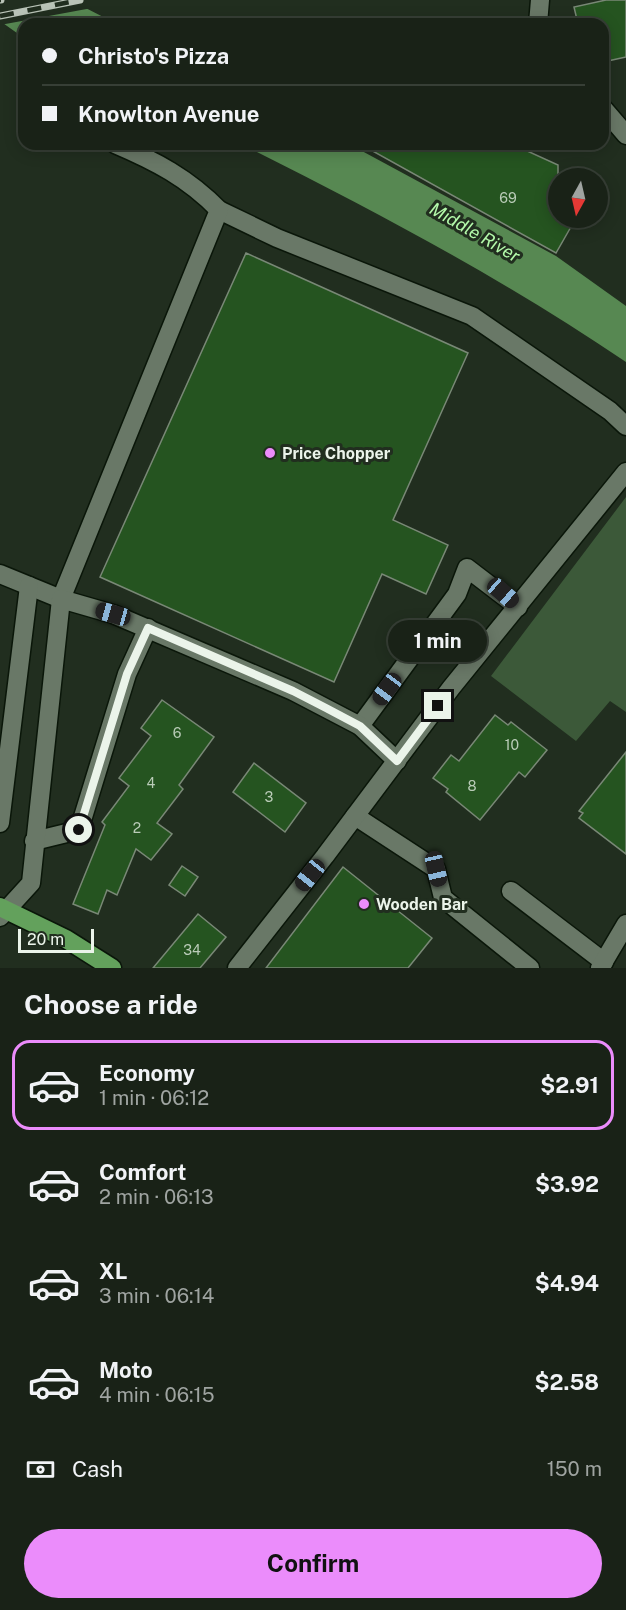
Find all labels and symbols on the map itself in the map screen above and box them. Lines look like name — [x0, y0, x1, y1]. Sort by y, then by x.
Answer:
north arrow — [548, 168, 608, 228]
house number: 69 — [499, 190, 517, 206]
water label: Middle River — [426, 198, 524, 266]
place label: Price Chopper — [282, 444, 391, 463]
marker: Price Chopper — [263, 446, 277, 460]
car — [484, 574, 522, 612]
car — [93, 600, 133, 628]
callout: 1 min — [388, 619, 488, 661]
car — [369, 669, 405, 709]
route end — [424, 692, 451, 719]
house number: 6 — [173, 725, 182, 741]
house number: 10 — [505, 737, 519, 753]
house number: 4 — [147, 775, 156, 791]
house number: 8 — [467, 778, 477, 794]
house number: 3 — [265, 789, 274, 805]
route start — [65, 816, 92, 843]
house number: 2 — [133, 820, 141, 836]
car — [423, 849, 449, 889]
car — [292, 855, 328, 895]
place label: Wooden Bar — [376, 895, 468, 914]
marker: Wooden Bar — [357, 897, 371, 911]
scale bar — [18, 926, 94, 953]
house number: 34 — [183, 942, 201, 958]

